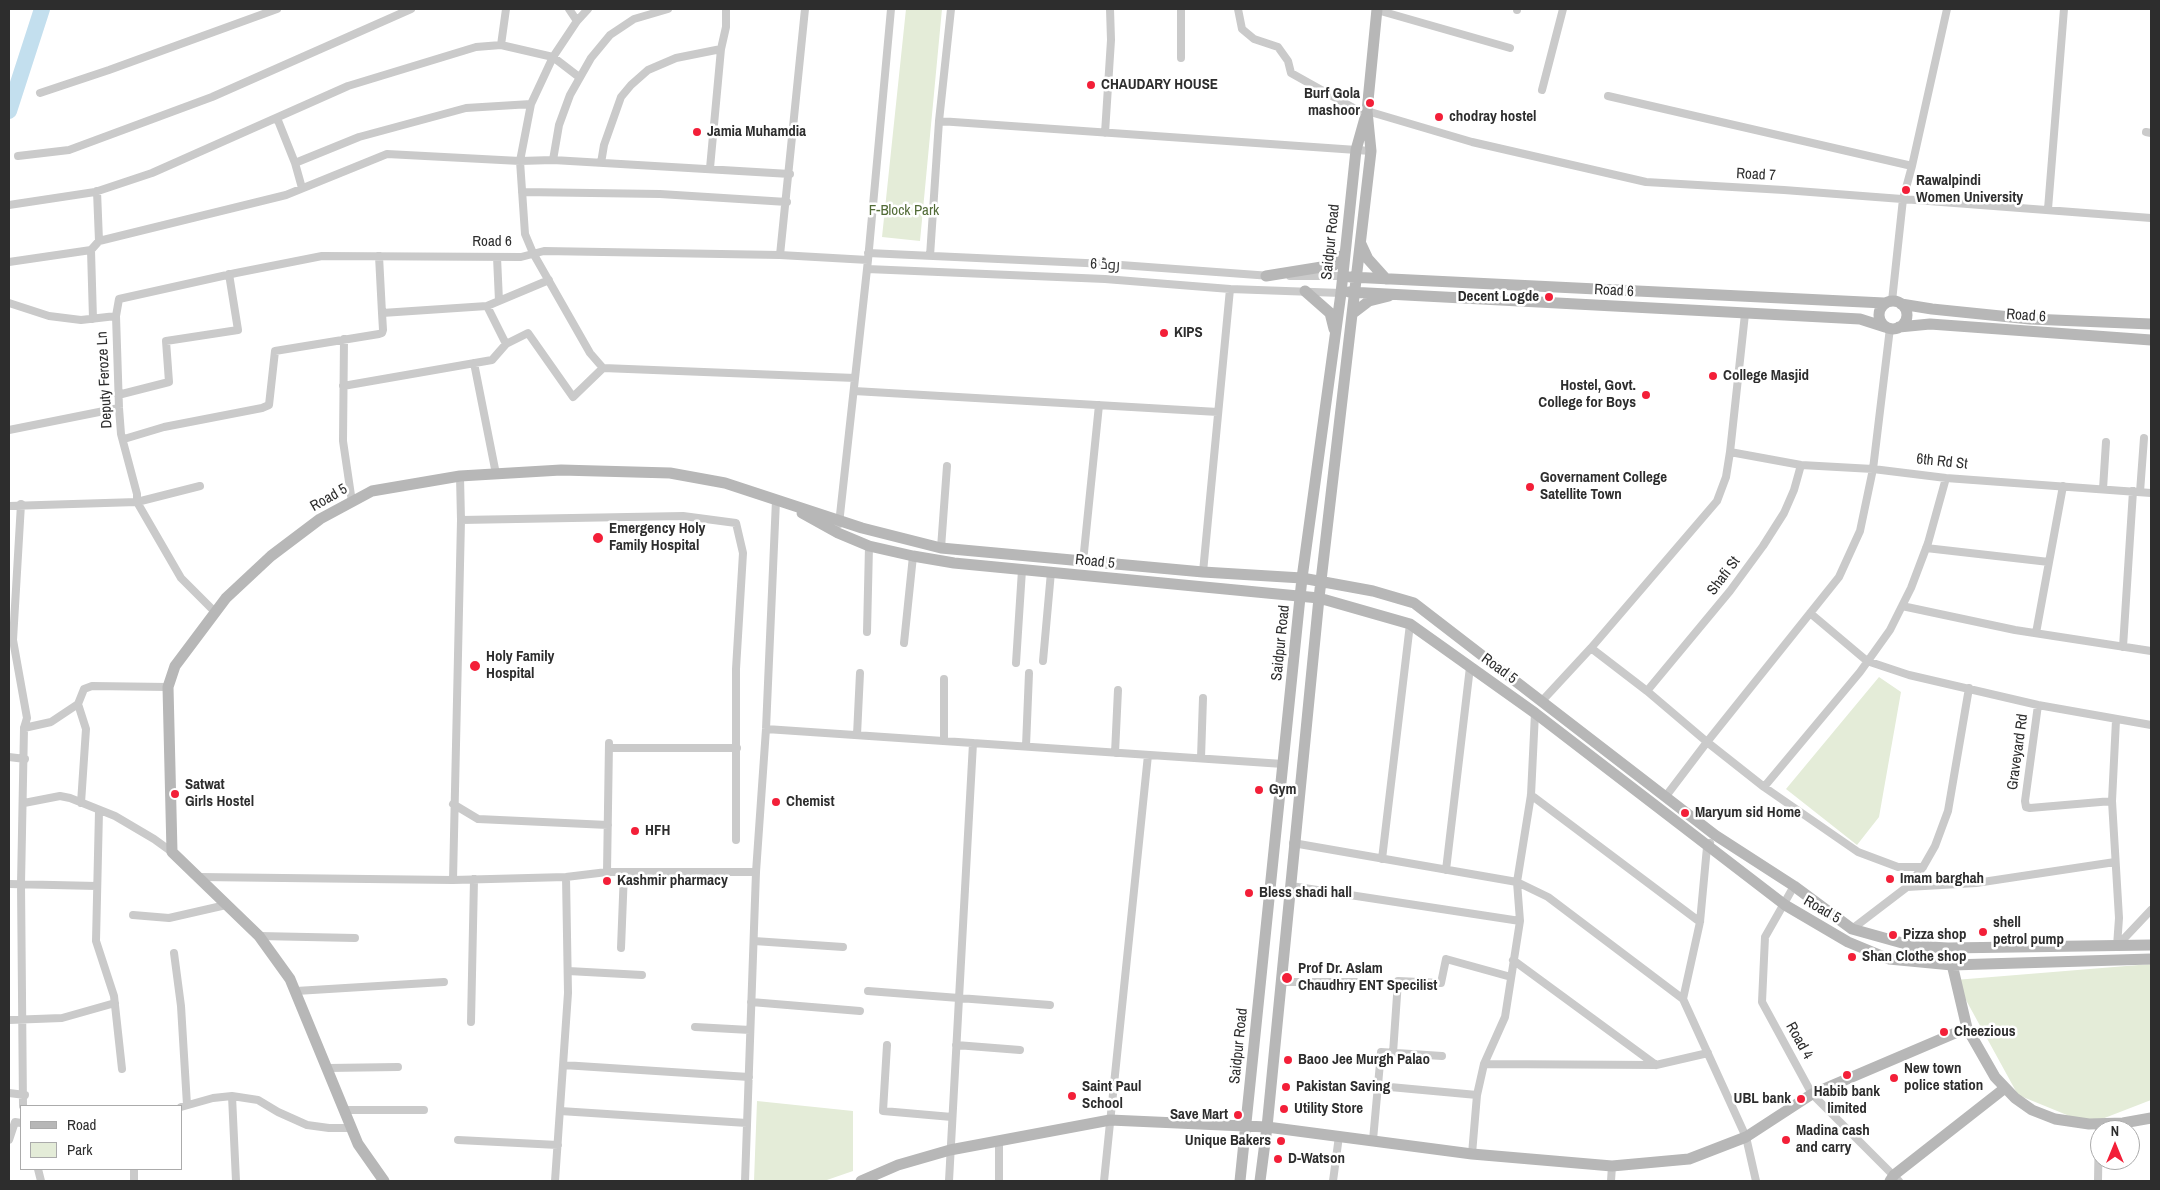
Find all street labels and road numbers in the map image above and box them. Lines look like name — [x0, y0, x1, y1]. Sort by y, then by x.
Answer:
street label: Road 7 — [1736, 165, 1776, 185]
street label: Saidpur Road — [1318, 203, 1344, 281]
street label: Road 6 — [472, 233, 512, 251]
street label: روڈ 6 — [1090, 255, 1120, 275]
street label: Road 6 — [1594, 281, 1634, 301]
street label: Road 6 — [2006, 306, 2046, 326]
street label: Deputy Feroze Ln — [93, 331, 117, 429]
street label: 6th Rd St — [1916, 450, 1968, 474]
street label: Road 5 — [307, 480, 351, 516]
street label: Road 5 — [1074, 551, 1116, 573]
street label: Shafi St — [1704, 553, 1744, 599]
street label: Saidpur Road — [1268, 604, 1294, 682]
street label: Road 5 — [1478, 650, 1520, 688]
street label: Graveyard Rd — [2004, 713, 2032, 791]
street label: Road 5 — [1800, 892, 1844, 928]
street label: Saidpur Road — [1226, 1007, 1252, 1085]
street label: Road 4 — [1782, 1019, 1816, 1063]

